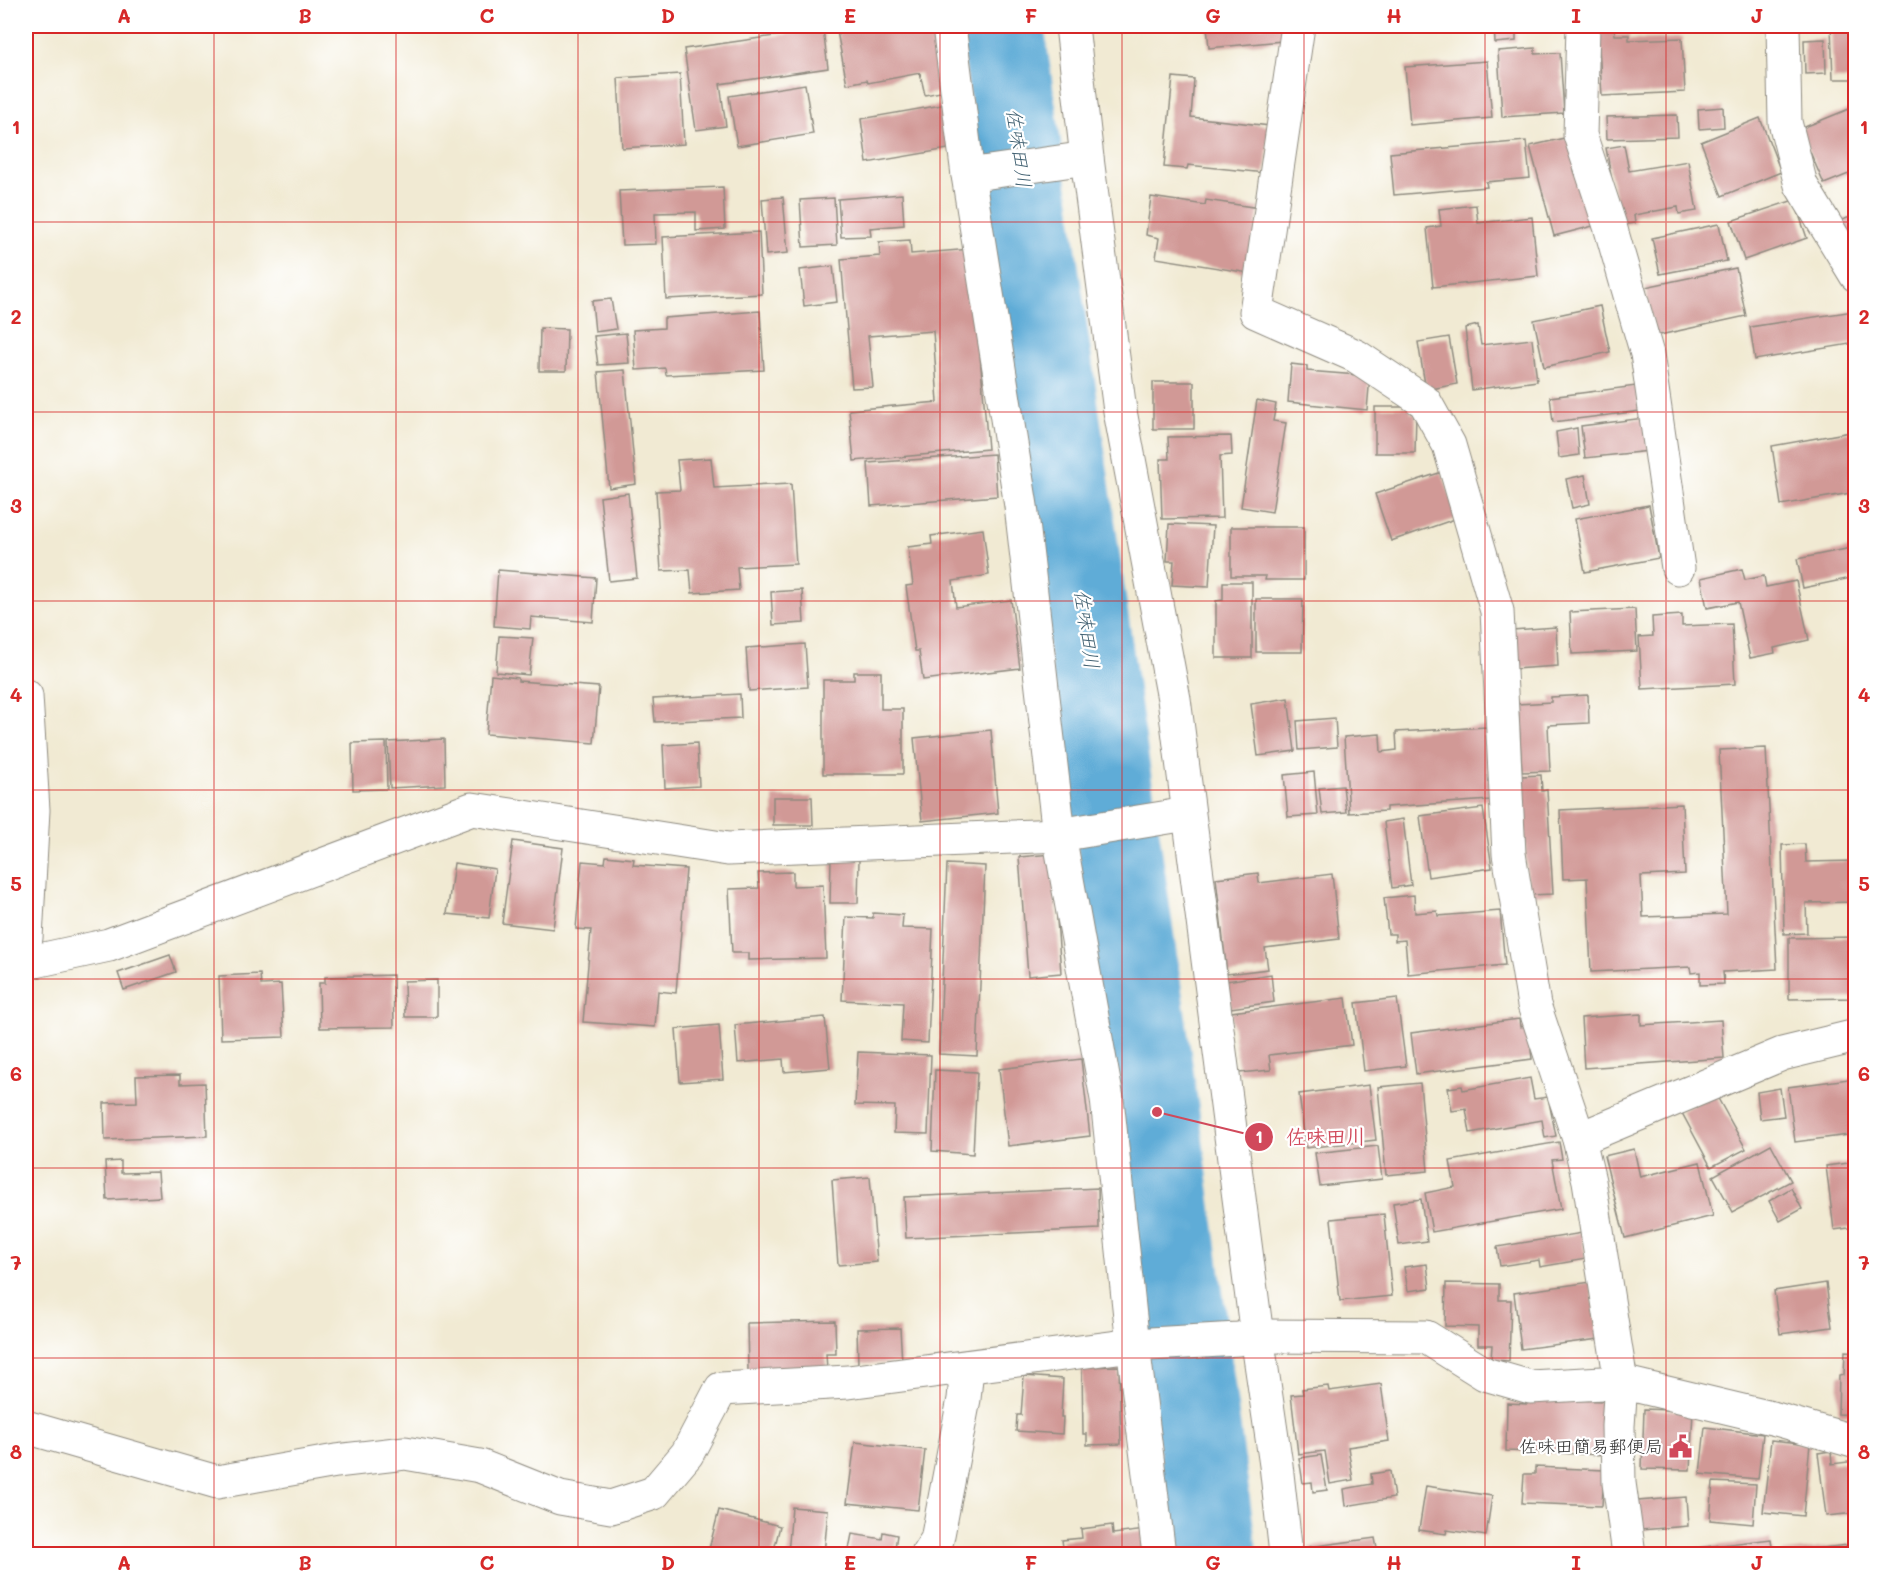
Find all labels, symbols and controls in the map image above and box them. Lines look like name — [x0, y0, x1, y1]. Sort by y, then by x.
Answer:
text: A — [117, 2, 131, 28]
text: B — [298, 2, 312, 28]
text: C — [480, 2, 495, 28]
text: D — [661, 2, 675, 28]
text: E — [844, 2, 856, 28]
text: F — [1025, 2, 1038, 28]
text: G — [1205, 2, 1221, 28]
text: H — [1386, 2, 1402, 28]
text: I — [1571, 2, 1581, 28]
text: J — [1750, 2, 1764, 28]
water label: 佐味田川 — [1002, 107, 1038, 189]
text: 1 — [12, 113, 20, 139]
text: 1 — [1860, 113, 1868, 139]
text: 2 — [10, 303, 22, 329]
text: 2 — [1858, 303, 1870, 329]
text: 3 — [10, 492, 22, 518]
text: 3 — [1858, 492, 1870, 518]
water label: 佐味田川 — [1070, 588, 1106, 670]
text: 4 — [10, 681, 23, 707]
text: 4 — [1858, 681, 1871, 707]
text: 5 — [10, 870, 22, 896]
text: 5 — [1858, 870, 1870, 896]
text: 6 — [10, 1060, 22, 1086]
text: 6 — [1858, 1060, 1870, 1086]
callout: 佐味田川 — [1244, 1118, 1378, 1156]
text: 佐味田川 — [1286, 1123, 1366, 1149]
text: 1 — [1255, 1124, 1263, 1148]
text: 7 — [10, 1249, 22, 1275]
text: 7 — [1858, 1249, 1870, 1275]
public building icon: 佐味田簡易郵便局 — [1668, 1433, 1694, 1459]
place label: 佐味田簡易郵便局 — [1519, 1434, 1663, 1458]
text: 8 — [10, 1438, 22, 1464]
text: 8 — [1858, 1438, 1870, 1464]
text: A — [117, 1549, 131, 1575]
text: B — [298, 1549, 312, 1575]
text: C — [480, 1549, 495, 1575]
text: D — [661, 1549, 675, 1575]
text: E — [844, 1549, 856, 1575]
text: F — [1025, 1549, 1038, 1575]
text: G — [1205, 1549, 1221, 1575]
text: H — [1386, 1549, 1402, 1575]
text: I — [1571, 1549, 1581, 1575]
text: J — [1750, 1549, 1764, 1575]

